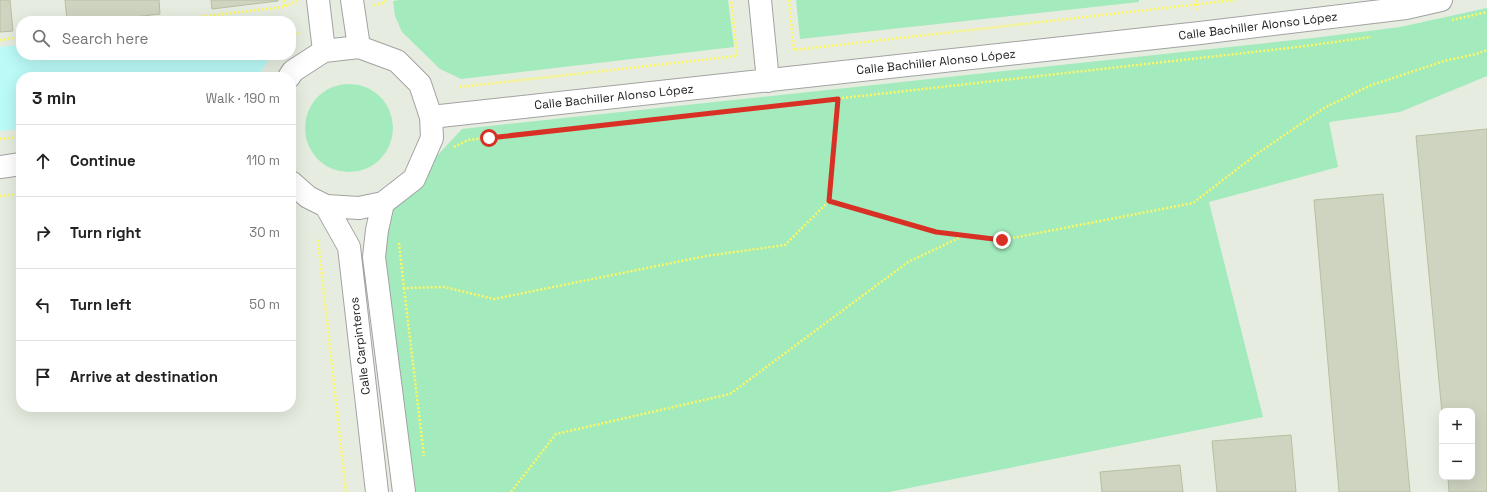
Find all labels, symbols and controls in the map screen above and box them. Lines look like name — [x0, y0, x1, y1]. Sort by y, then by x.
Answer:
street label: Calle Bachiller Alonso López — [1178, 8, 1338, 44]
search box — [16, 16, 296, 60]
icon: search — [30, 27, 52, 49]
text: Search here — [62, 29, 148, 48]
street label: Calle Bachiller Alonso López — [856, 46, 1016, 78]
street label: Calle Bachiller Alonso López — [534, 81, 694, 113]
text: 3 min — [32, 87, 76, 109]
text: Walk · 190 m — [206, 90, 280, 107]
route start — [480, 129, 498, 147]
icon: ahead — [32, 150, 54, 172]
text: Continue — [70, 151, 136, 170]
text: 110 m — [246, 152, 280, 169]
icon: right — [32, 222, 54, 244]
text: Turn right — [70, 223, 141, 242]
text: 30 m — [249, 224, 280, 241]
route end — [993, 231, 1011, 249]
icon: left — [32, 294, 54, 316]
text: Turn left — [70, 295, 132, 314]
text: 50 m — [249, 296, 280, 313]
street label: Calle Carpinteros — [346, 296, 374, 396]
icon: arrive — [32, 366, 54, 388]
text: Arrive at destination — [70, 367, 218, 386]
map controls — [1439, 408, 1475, 480]
button: + — [1439, 408, 1475, 444]
button: − — [1439, 444, 1475, 480]

